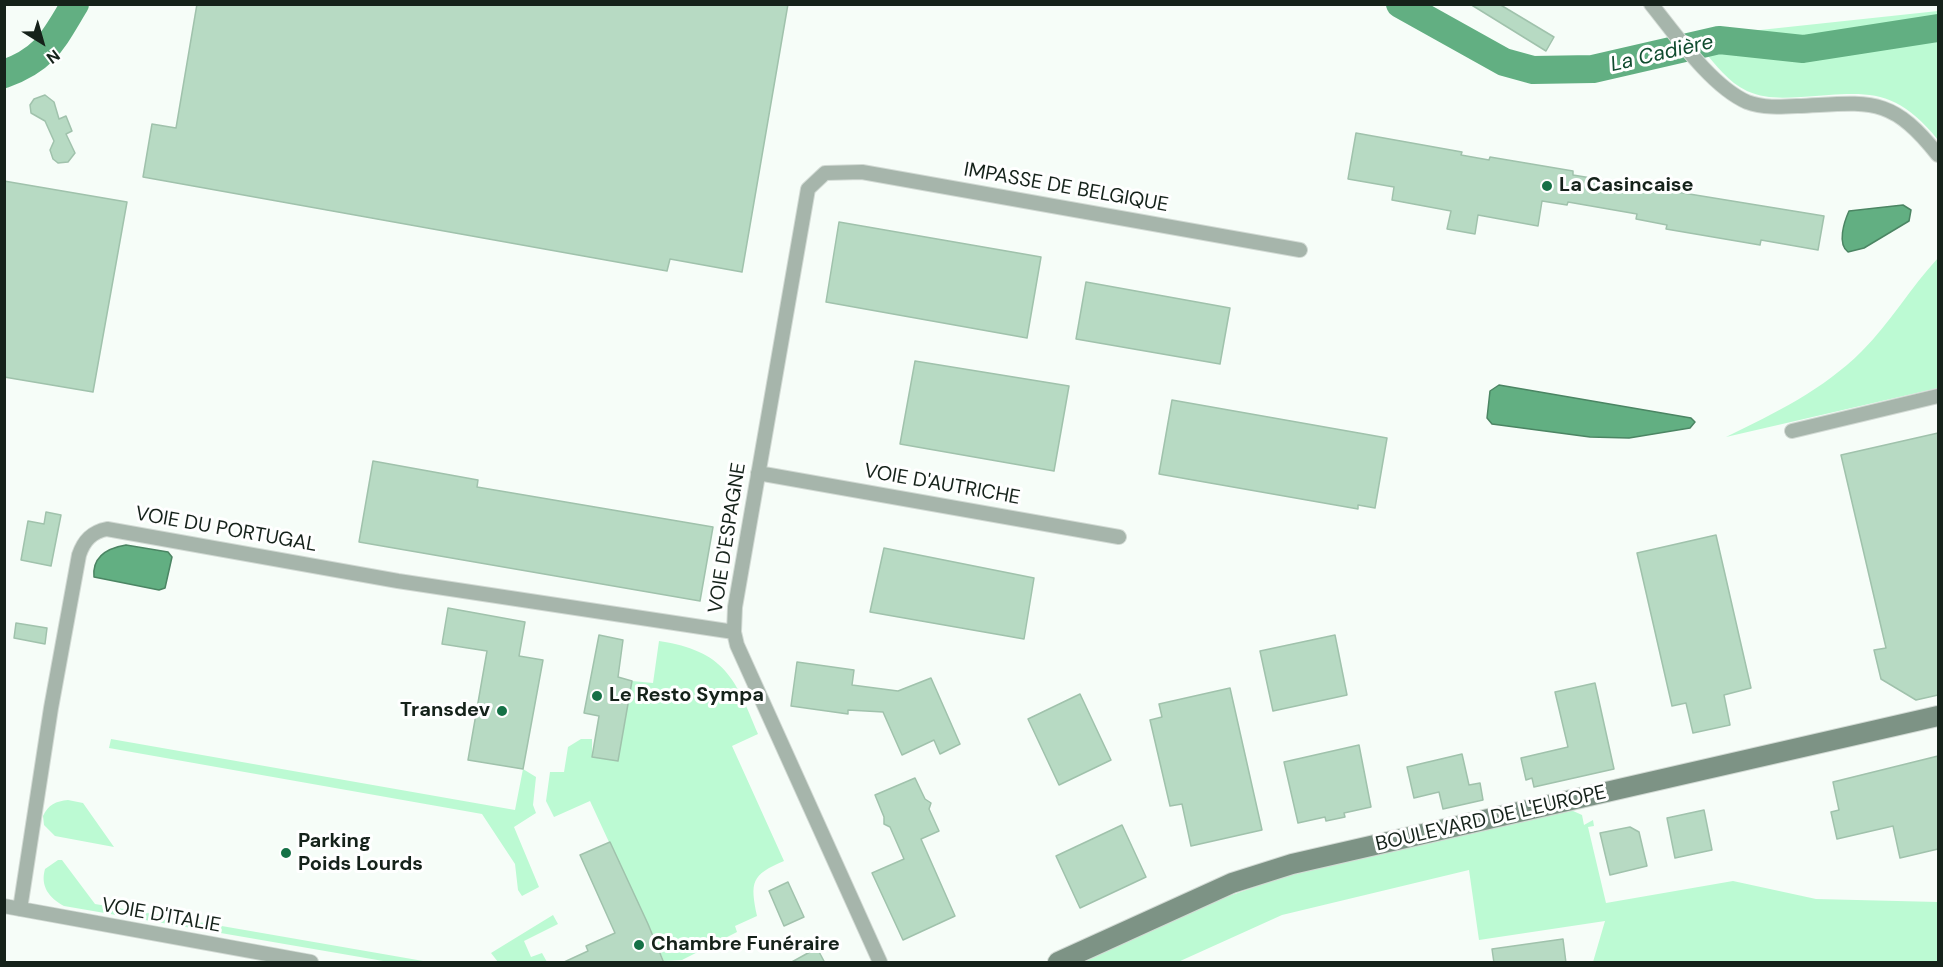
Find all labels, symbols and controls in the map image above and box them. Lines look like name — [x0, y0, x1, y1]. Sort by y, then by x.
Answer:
north arrow — [12, 12, 72, 72]
water label: La Cadière — [1608, 30, 1716, 78]
text: N — [42, 45, 64, 69]
street label: IMPASSE DE BELGIQUE — [962, 158, 1170, 218]
place label: La Casincaise — [1559, 174, 1694, 198]
marker: La Casincaise — [1540, 179, 1554, 193]
street label: VOIE D'AUTRICHE — [862, 459, 1022, 511]
street label: VOIE D'ESPAGNE — [704, 461, 752, 615]
street label: VOIE DU PORTUGAL — [133, 502, 319, 558]
place label: Le Resto Sympa — [609, 684, 764, 708]
marker: Le Resto Sympa — [590, 689, 604, 703]
place label: Transdev — [400, 699, 490, 723]
marker: Transdev — [495, 704, 509, 718]
street label: BOULEVARD DE L'EUROPE — [1373, 781, 1609, 857]
place label: Parking Poids Lourds — [298, 830, 423, 877]
marker: Parking Poids Lourds — [279, 846, 293, 860]
street label: VOIE D'ITALIE — [99, 894, 223, 938]
place label: Chambre Funéraire — [651, 933, 840, 957]
marker: Chambre Funéraire — [632, 938, 646, 952]

